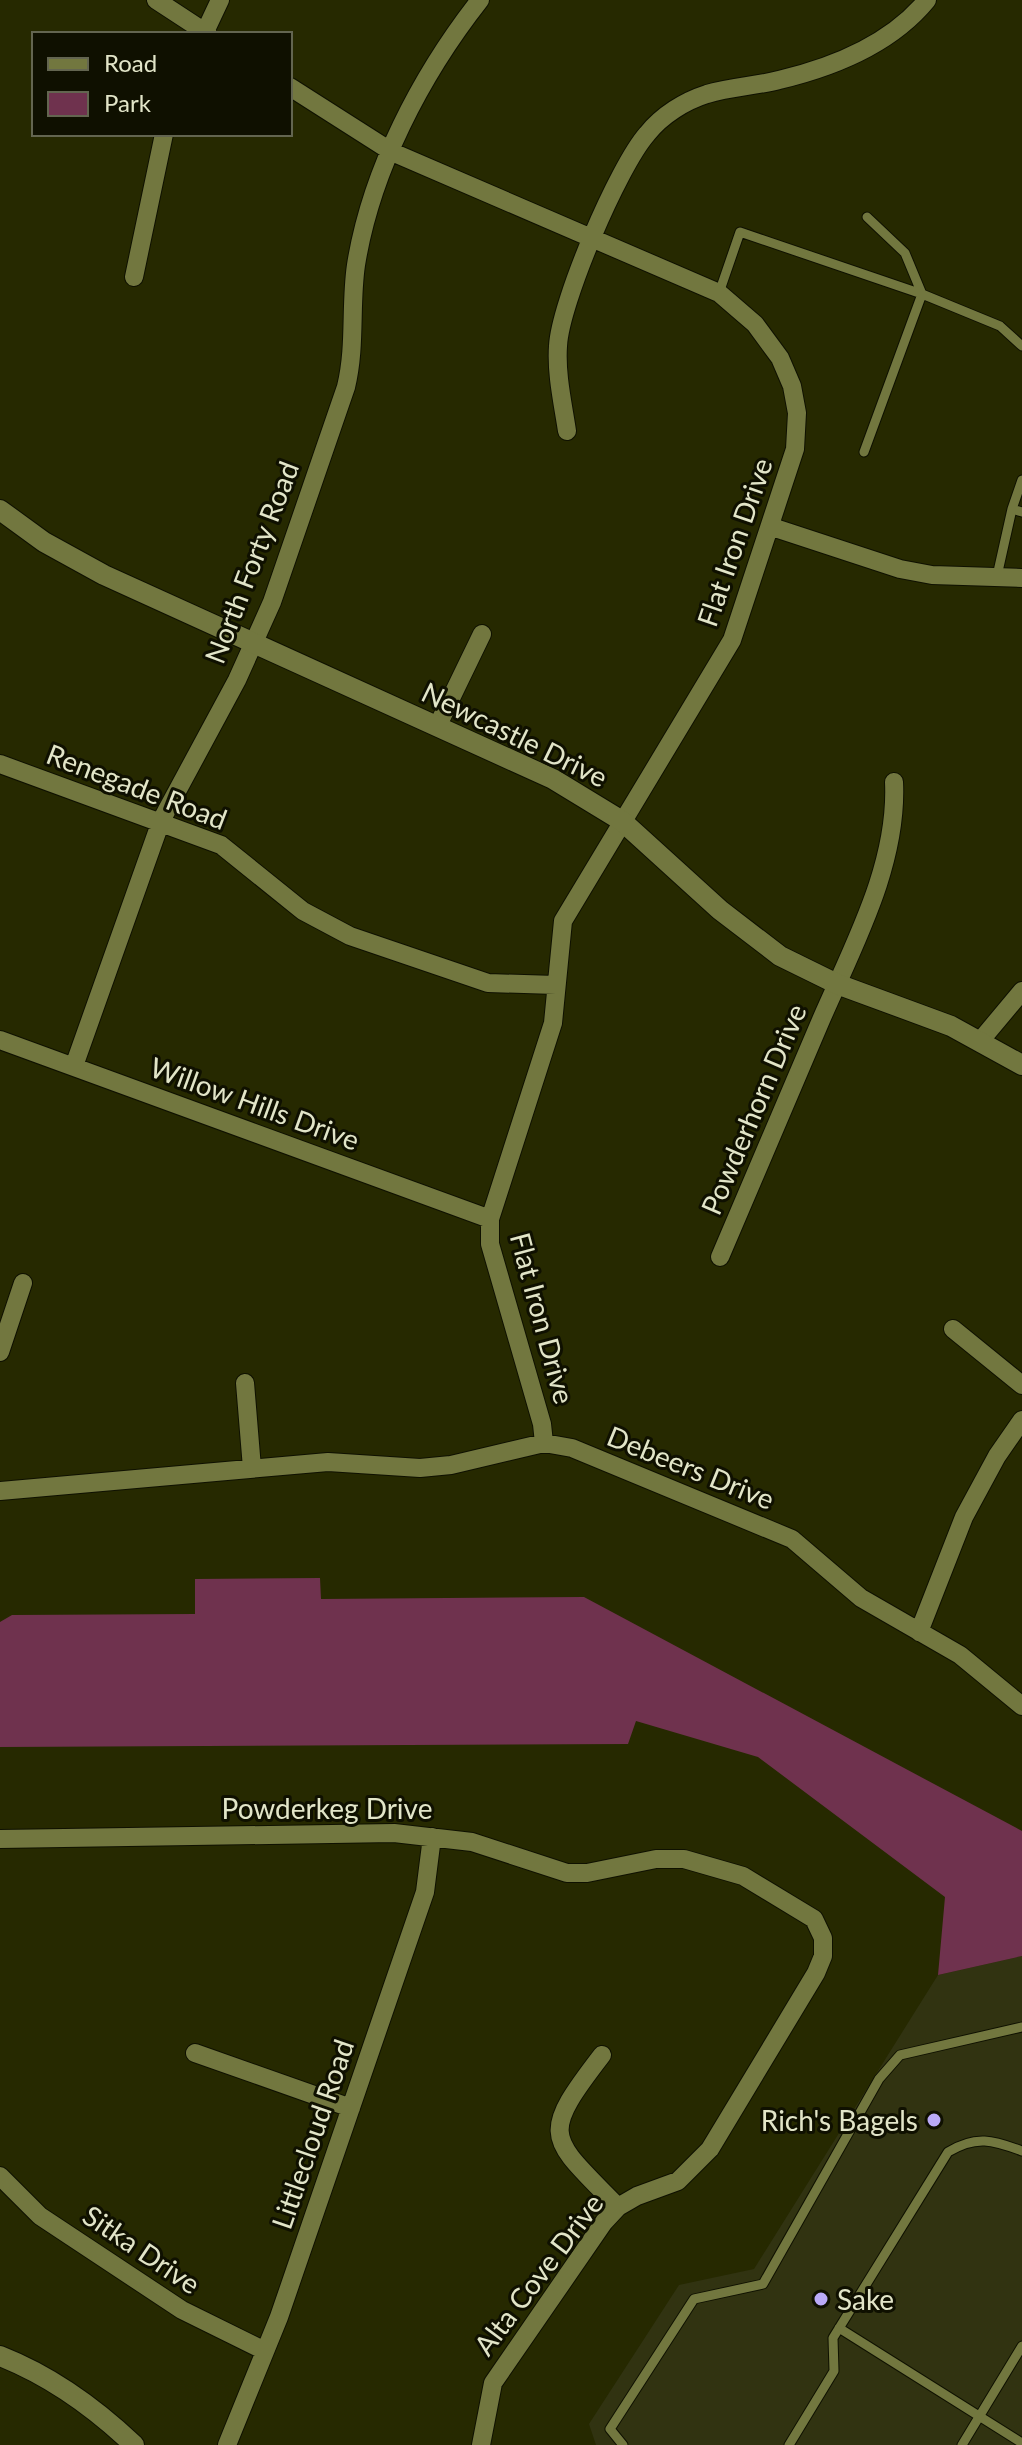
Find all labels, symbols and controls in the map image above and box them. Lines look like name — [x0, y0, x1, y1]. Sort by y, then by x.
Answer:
legend — [32, 32, 292, 136]
text: Road — [104, 48, 157, 77]
text: Park — [104, 88, 152, 117]
street label: Flat Iron Drive — [689, 453, 779, 631]
street label: North Forty Road — [197, 456, 305, 668]
street label: Newcastle Drive — [417, 674, 613, 794]
street label: Renegade Road — [42, 736, 232, 836]
street label: Powderhorn Drive — [693, 999, 813, 1219]
street label: Willow Hills Drive — [146, 1049, 364, 1157]
street label: Flat Iron Drive — [504, 1229, 582, 1407]
street label: Debeers Drive — [602, 1418, 780, 1516]
street label: Powderkeg Drive — [222, 1791, 432, 1825]
street label: Littlecloud Road — [264, 2035, 360, 2233]
place label: Rich's Bagels — [761, 2103, 918, 2137]
marker: Rich's Bagels — [925, 2111, 943, 2129]
street label: Alta Cove Drive — [466, 2187, 610, 2361]
street label: Sitka Drive — [77, 2197, 207, 2301]
place label: Sake — [837, 2282, 894, 2316]
marker: Sake — [812, 2290, 830, 2308]

